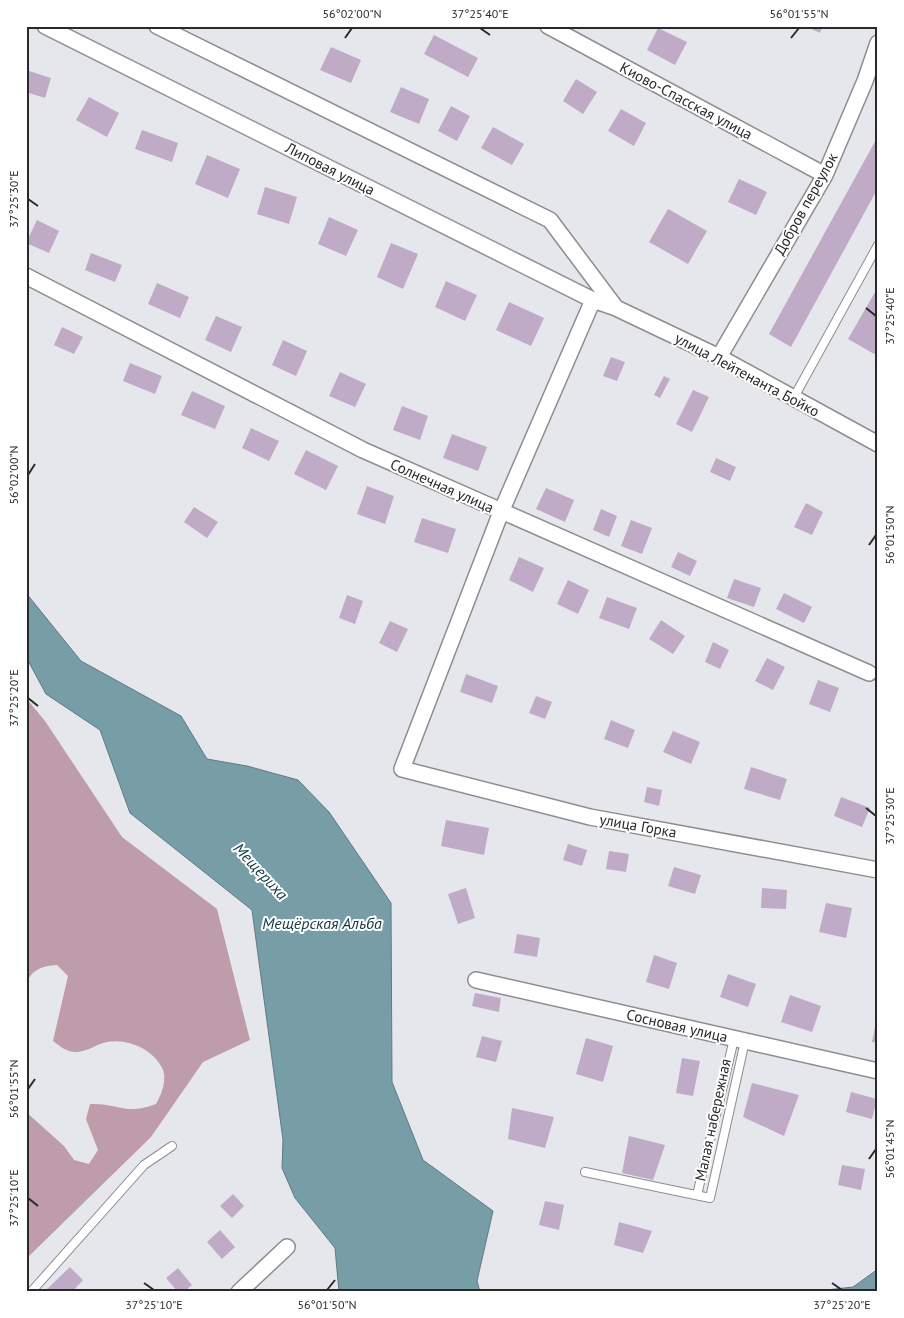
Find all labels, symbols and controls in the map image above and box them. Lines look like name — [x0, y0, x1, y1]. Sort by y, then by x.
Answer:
text: 56°02'00"N — [322, 6, 382, 21]
text: 37°25'40"E — [451, 6, 509, 21]
text: 56°01'55"N — [769, 6, 829, 21]
street label: Киово-Спасская улица — [617, 58, 756, 144]
street label: Липовая улица — [281, 137, 378, 199]
street label: Добров переулок — [770, 149, 842, 258]
text: 37°25'30"E — [6, 170, 21, 228]
text: 37°25'40"E — [882, 287, 897, 345]
street label: улица Лейтенанта Бойко — [672, 328, 823, 421]
text: 56°02'00"N — [6, 445, 21, 505]
street label: Солнечная улица — [387, 454, 497, 517]
text: 56°01'50"N — [882, 505, 897, 565]
text: 37°25'20"E — [6, 669, 21, 727]
text: 37°25'30"E — [882, 787, 897, 845]
street label: улица Горка — [598, 809, 678, 842]
water label: Мещериха — [230, 838, 293, 904]
water label: Мещёрская Альба — [262, 913, 382, 933]
street label: Сосновая улица — [625, 1005, 730, 1046]
street label: Малая набережная — [690, 1057, 735, 1183]
text: 56°01'55"N — [6, 1059, 21, 1119]
text: 56°01'45"N — [882, 1119, 897, 1179]
text: 37°25'10"E — [6, 1169, 21, 1227]
text: 37°25'10"E — [125, 1297, 183, 1312]
text: 56°01'50"N — [297, 1297, 357, 1312]
text: 37°25'20"E — [813, 1297, 871, 1312]

